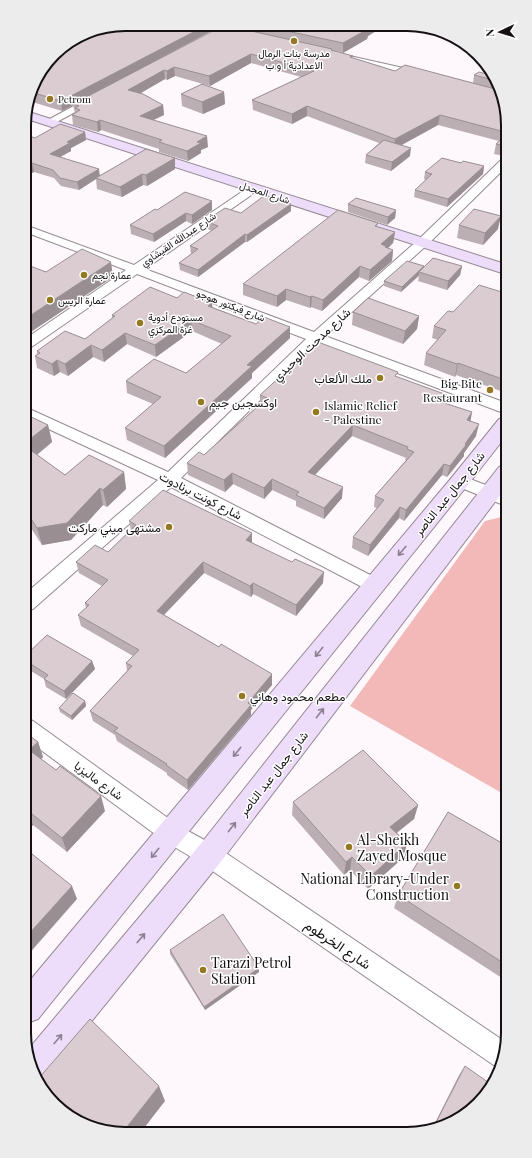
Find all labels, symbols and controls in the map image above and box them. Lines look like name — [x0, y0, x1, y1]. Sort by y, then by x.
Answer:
north arrow — [480, 12, 520, 52]
text: N — [482, 28, 497, 37]
marker: مدرسة بنات الرمال الاعدادية أ و ب — [289, 36, 299, 46]
place label: مدرسة بنات الرمال الاعدادية أ و ب — [258, 46, 330, 72]
place label: Petrom — [58, 92, 91, 106]
marker: Petrom — [45, 94, 55, 104]
street label: شارع المجدل — [238, 177, 292, 207]
street label: شارع عبدالله القيشاوي — [138, 209, 220, 271]
place label: عمارة نجم — [92, 268, 131, 282]
marker: عمارة نجم — [79, 270, 89, 280]
street label: شارع فيكتور هوجو — [195, 285, 267, 325]
place label: عمارة الريس — [58, 293, 106, 307]
marker: عمارة الريس — [45, 295, 55, 305]
street label: شارع مدحت الوحيدي — [269, 304, 355, 386]
place label: مستودع أدوية غزة المركزي — [148, 310, 203, 338]
marker: مستودع أدوية غزة المركزي — [135, 318, 145, 328]
place label: ملك الألعاب — [314, 370, 372, 386]
marker: ملك الألعاب — [375, 373, 385, 383]
place label: Big Bite Restaurant — [423, 375, 483, 405]
marker: Big Bite Restaurant — [485, 385, 495, 395]
place label: اوكسجين جيم — [209, 394, 277, 411]
marker: اوكسجين جيم — [196, 397, 206, 407]
place label: Islamic Relief - Palestine — [324, 397, 398, 427]
marker: Islamic Relief - Palestine — [311, 407, 321, 417]
street label: شارع جمال عبد الناصر — [410, 448, 489, 540]
street label: شارع كونت برنادوت — [156, 467, 245, 525]
place label: مشتهى ميني ماركت — [68, 519, 161, 538]
marker: مشتهى ميني ماركت — [164, 522, 174, 532]
one-way arrow — [397, 546, 406, 556]
one-way arrow — [315, 646, 324, 657]
place label: مطعم محمود وهاني — [250, 688, 346, 707]
marker: مطعم محمود وهاني — [237, 691, 247, 701]
one-way arrow — [316, 707, 324, 718]
street label: شارع جمال عبد الناصر — [234, 727, 313, 821]
one-way arrow — [233, 747, 241, 758]
street label: شارع ماليزيا — [70, 757, 127, 805]
one-way arrow — [227, 821, 236, 832]
place label: Al-Sheikh Zayed Mosque — [356, 830, 447, 865]
marker: Al-Sheikh Zayed Mosque — [344, 842, 354, 852]
one-way arrow — [150, 848, 159, 858]
place label: National Library-Under Construction — [300, 869, 450, 904]
marker: National Library-Under Construction — [452, 881, 462, 891]
street label: شارع الخرطوم — [300, 915, 375, 975]
one-way arrow — [136, 933, 145, 944]
place label: Tarazi Petrol Station — [211, 953, 292, 988]
marker: Tarazi Petrol Station — [198, 965, 208, 975]
one-way arrow — [54, 1033, 63, 1044]

